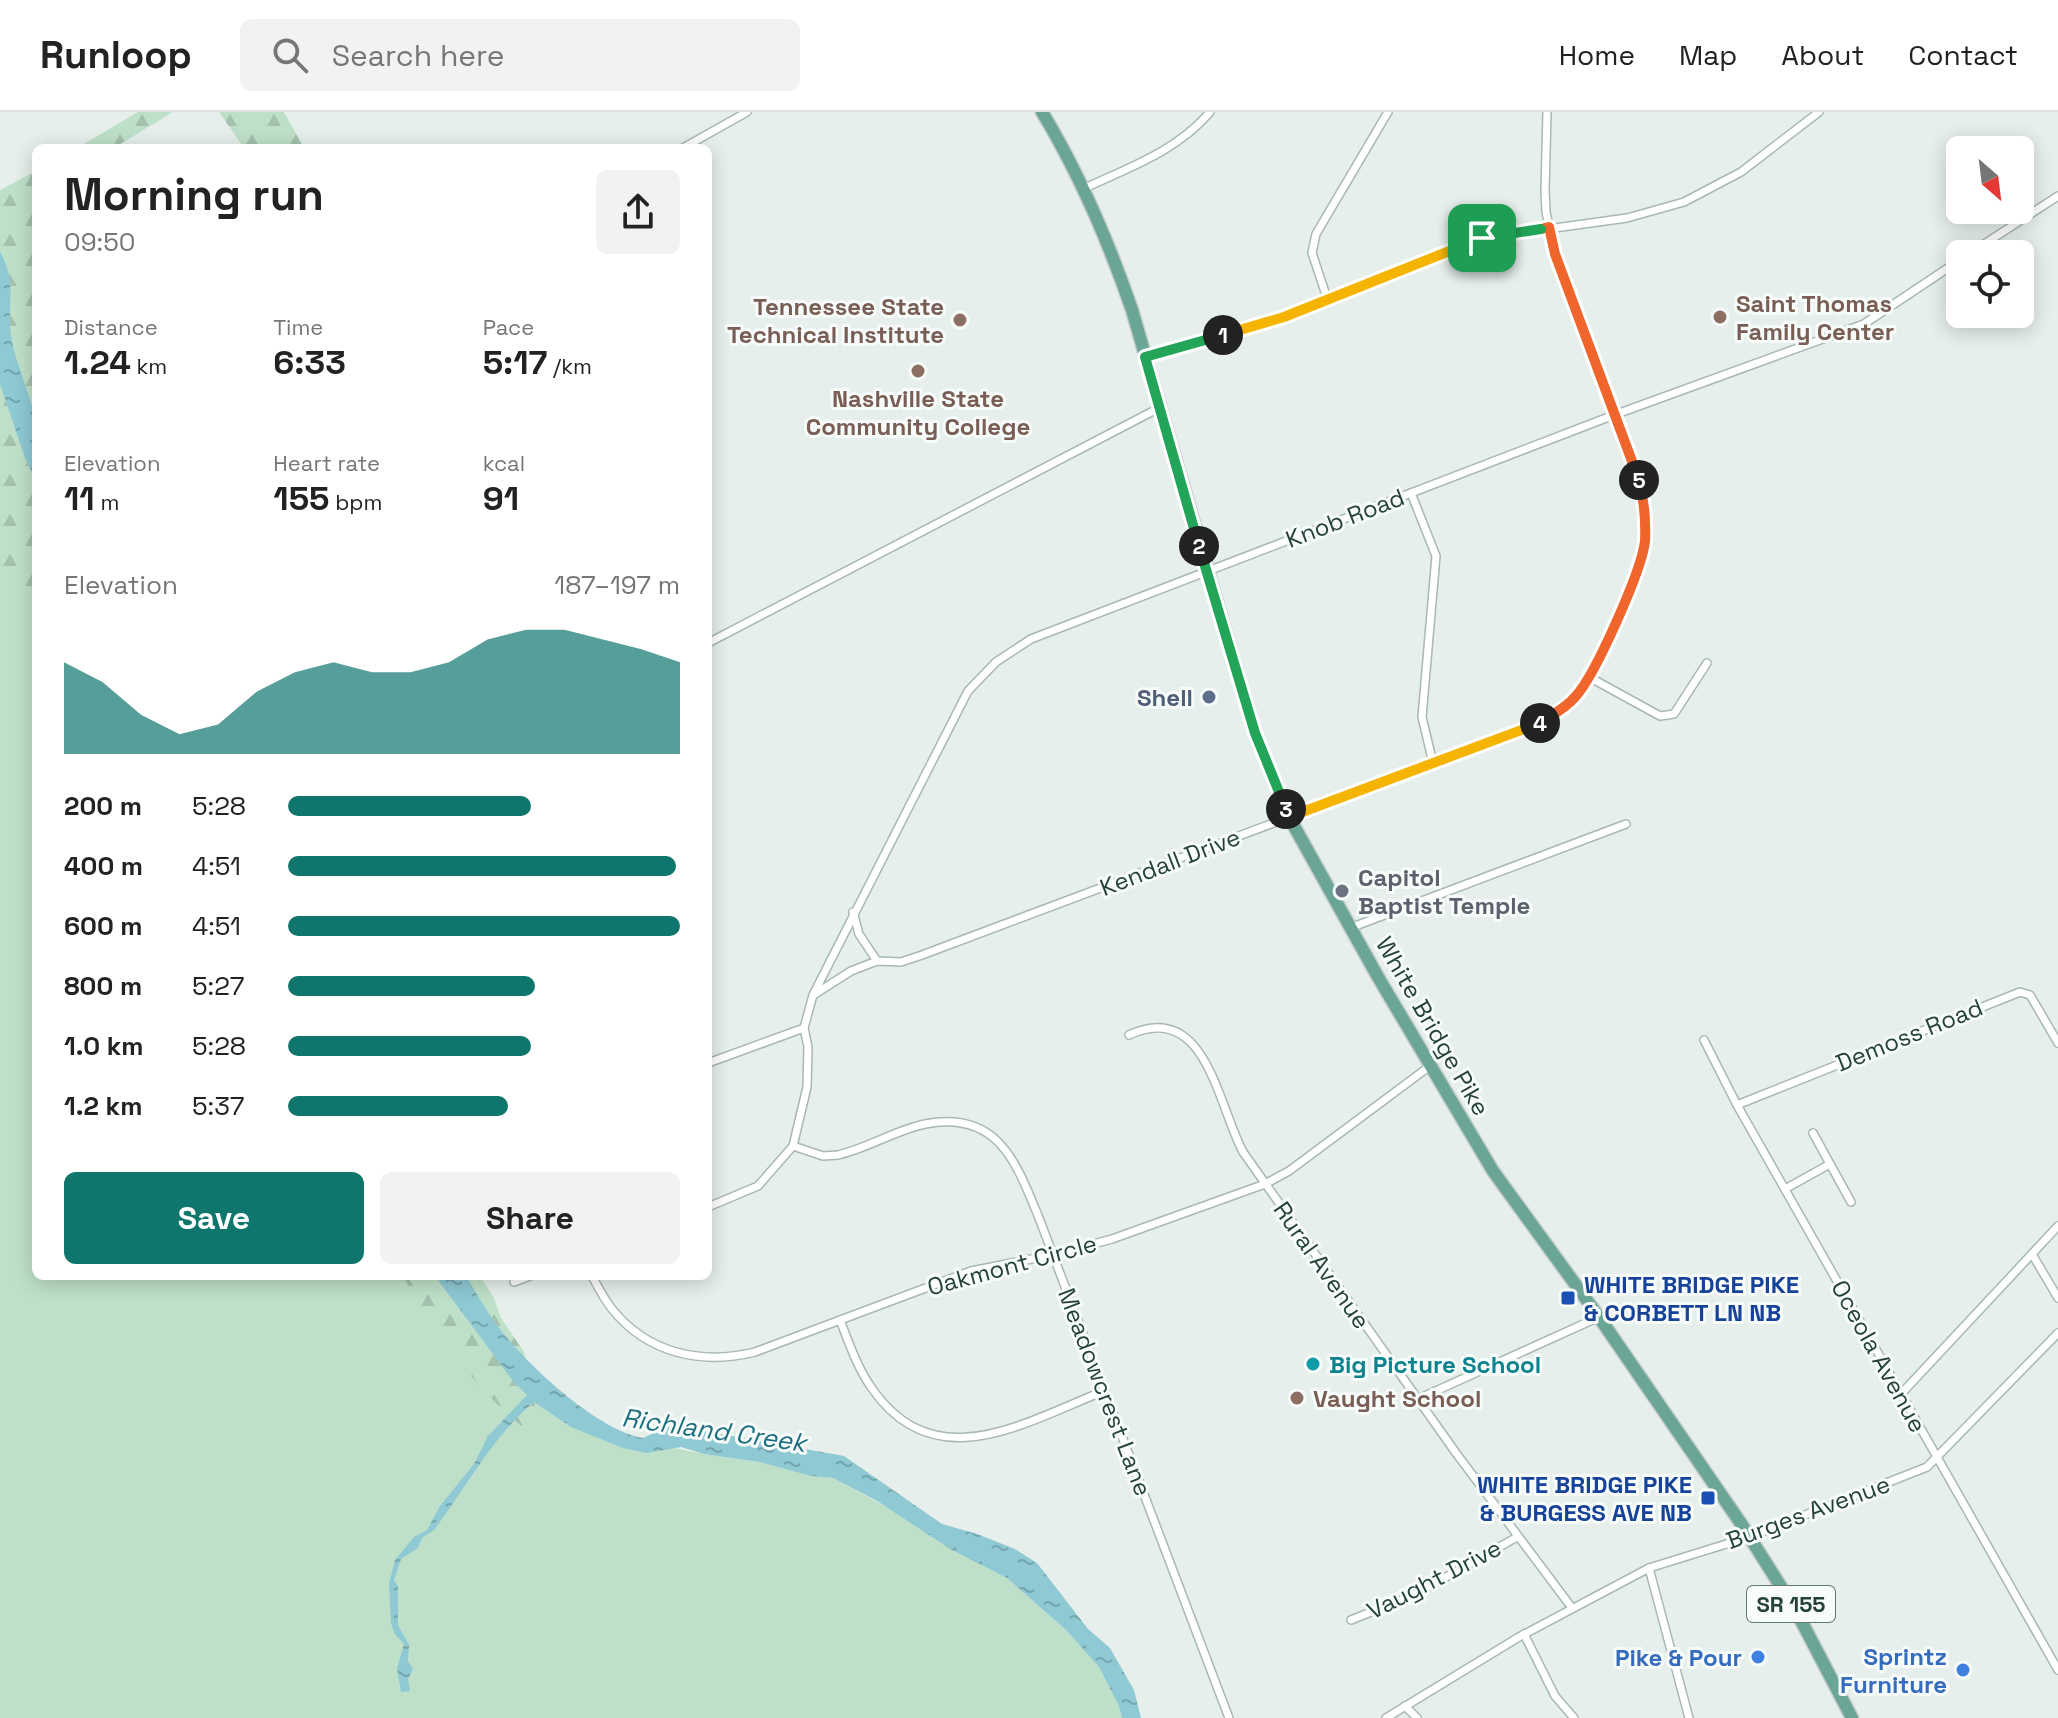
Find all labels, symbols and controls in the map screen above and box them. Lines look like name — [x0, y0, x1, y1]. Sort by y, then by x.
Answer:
search box — [240, 19, 800, 91]
text: Runloop — [40, 31, 192, 79]
icon: search — [268, 33, 312, 77]
text: Search here — [332, 36, 505, 75]
text: Home — [1559, 37, 1635, 73]
text: Map — [1679, 37, 1737, 73]
text: About — [1781, 37, 1864, 73]
text: Contact — [1908, 37, 2018, 73]
north arrow — [1946, 136, 2034, 224]
map controls — [1946, 136, 2034, 328]
text: Morning run — [64, 167, 324, 223]
button: share — [596, 170, 680, 254]
pin — [1448, 204, 1516, 272]
icon: arrive — [1460, 216, 1504, 260]
text: 09:50 — [64, 225, 135, 259]
button: locate — [1946, 240, 2034, 328]
place label: Saint Thomas Family Center — [1736, 288, 1894, 347]
place label: Tennessee State Technical Institute — [727, 291, 944, 350]
marker: Saint Thomas Family Center — [1711, 308, 1729, 326]
marker: Tennessee State Technical Institute — [951, 311, 969, 329]
text: Distance — [64, 313, 158, 341]
text: Time — [273, 313, 323, 341]
text: Pace — [483, 313, 534, 341]
pin: 1 — [1203, 315, 1243, 355]
text: 1 — [1218, 321, 1228, 349]
text: 1.24 — [64, 341, 131, 384]
text: 6:33 — [273, 341, 346, 384]
text: 5:17 — [483, 341, 547, 384]
text: km — [131, 352, 167, 380]
text: /km — [547, 352, 592, 380]
marker: Nashville State Community College — [909, 362, 927, 380]
place label: Nashville State Community College — [806, 383, 1030, 442]
text: Elevation — [64, 449, 160, 477]
text: Heart rate — [273, 449, 380, 477]
text: kcal — [483, 449, 525, 477]
pin: 5 — [1619, 460, 1659, 500]
text: 5 — [1632, 466, 1646, 494]
text: 11 — [64, 477, 95, 520]
text: 155 — [273, 477, 330, 520]
text: 91 — [483, 477, 519, 520]
street label: Knob Road — [1281, 481, 1409, 555]
text: m — [95, 488, 119, 516]
text: bpm — [330, 488, 382, 516]
pin: 2 — [1179, 526, 1219, 566]
text: 2 — [1192, 532, 1206, 560]
text: Elevation — [64, 568, 178, 602]
text: 187–197 m — [554, 568, 680, 602]
place label: Shell — [1137, 682, 1193, 713]
marker: Shell — [1200, 688, 1218, 706]
pin: 4 — [1520, 703, 1560, 743]
text: 4 — [1533, 709, 1547, 737]
text: 200 m — [64, 789, 142, 823]
text: 5:28 — [192, 789, 246, 823]
pin: 3 — [1266, 789, 1306, 829]
text: 3 — [1279, 795, 1293, 823]
street label: Kendall Drive — [1095, 821, 1245, 903]
text: 400 m — [64, 849, 143, 883]
text: 4:51 — [192, 849, 241, 883]
place label: Capitol Baptist Temple — [1358, 862, 1530, 921]
marker: Capitol Baptist Temple — [1333, 882, 1351, 900]
text: 600 m — [64, 909, 143, 943]
text: 4:51 — [192, 909, 241, 943]
street label: White Bridge Pike — [1369, 931, 1497, 1121]
text: 800 m — [64, 969, 142, 1003]
text: 5:27 — [192, 969, 244, 1003]
street label: Demoss Road — [1831, 991, 1987, 1079]
text: 1.0 km — [64, 1029, 144, 1063]
text: 5:28 — [192, 1029, 246, 1063]
text: 1.2 km — [64, 1089, 142, 1123]
text: 5:37 — [192, 1089, 245, 1123]
button: Save — [64, 1172, 364, 1264]
button: Share — [380, 1172, 680, 1264]
street label: Rural Avenue — [1267, 1195, 1377, 1335]
street label: Oakmont Circle — [924, 1227, 1100, 1303]
place label: WHITE BRIDGE PIKE & CORBETT LN NB — [1584, 1269, 1799, 1328]
street label: Oceola Avenue — [1824, 1274, 1934, 1438]
street label: Meadowcrest Lane — [1051, 1284, 1159, 1500]
marker: WHITE BRIDGE PIKE & CORBETT LN NB — [1559, 1289, 1577, 1307]
place label: Big Picture School — [1329, 1349, 1541, 1380]
marker: Big Picture School — [1304, 1355, 1322, 1373]
place label: Vaught School — [1313, 1383, 1481, 1414]
marker: Vaught School — [1288, 1389, 1306, 1407]
water label: Richland Creek — [620, 1400, 811, 1460]
street label: Burges Avenue — [1722, 1468, 1894, 1556]
place label: WHITE BRIDGE PIKE & BURGESS AVE NB — [1477, 1469, 1692, 1528]
marker: WHITE BRIDGE PIKE & BURGESS AVE NB — [1699, 1489, 1717, 1507]
street label: Vaught Drive — [1362, 1532, 1506, 1626]
road number: SR 155 — [1747, 1586, 1835, 1622]
place label: Sprintz Furniture — [1840, 1641, 1947, 1700]
place label: Pike & Pour — [1615, 1642, 1742, 1673]
marker: Pike & Pour — [1749, 1648, 1767, 1666]
marker: Sprintz Furniture — [1954, 1661, 1972, 1679]

